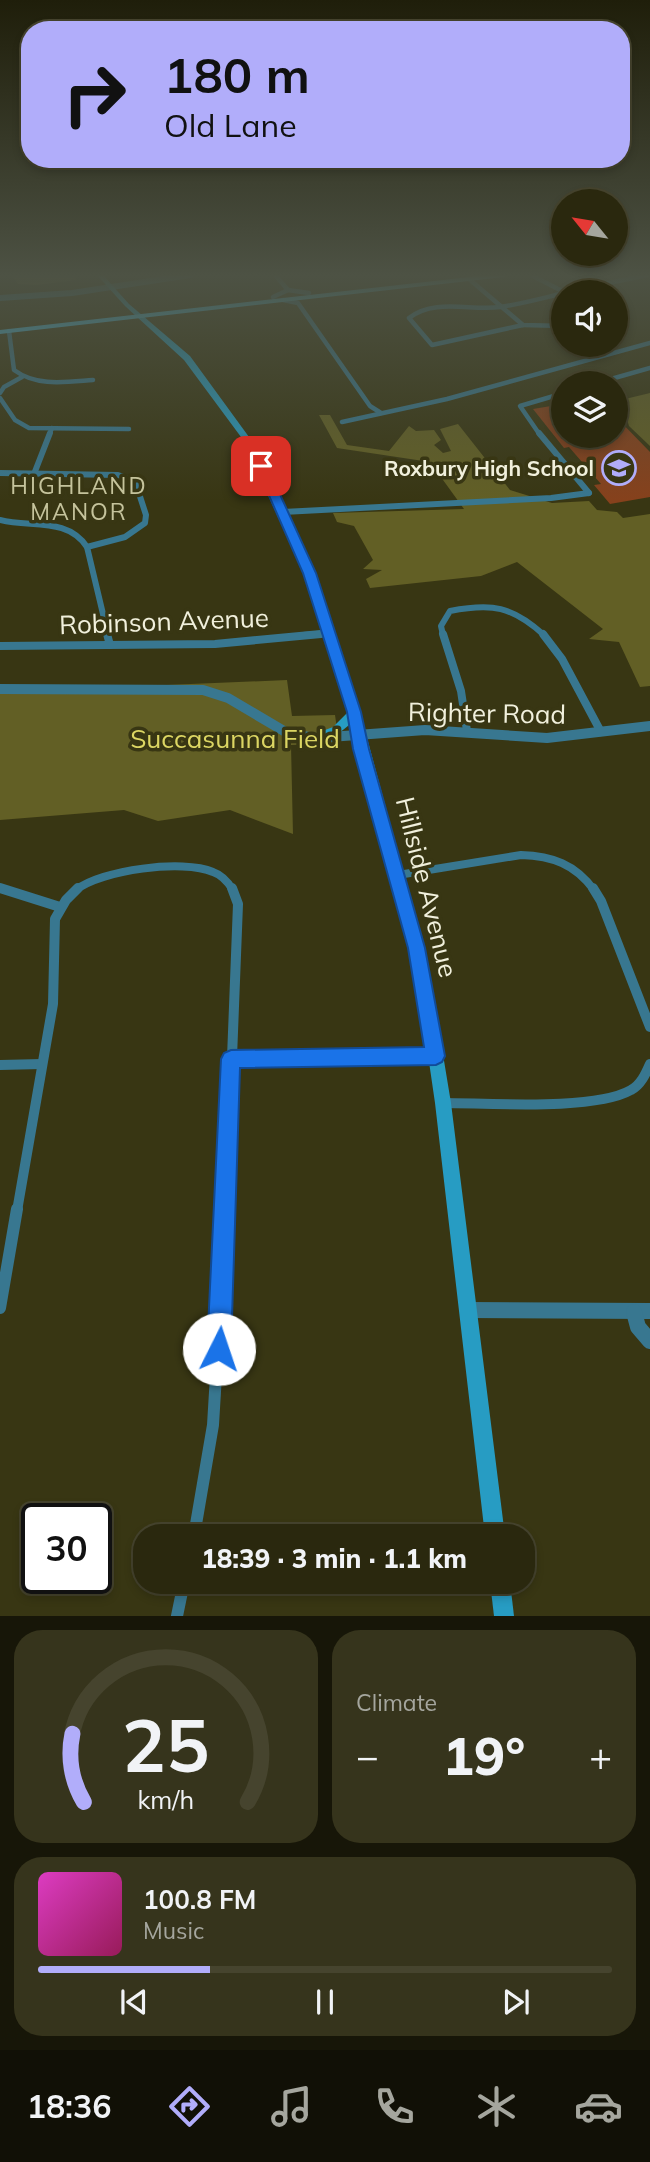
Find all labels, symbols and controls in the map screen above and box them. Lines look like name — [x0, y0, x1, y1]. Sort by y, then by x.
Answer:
text: 180 m — [164, 44, 310, 105]
icon: right — [49, 49, 140, 140]
text: Old Lane — [164, 105, 297, 145]
north arrow — [551, 189, 628, 266]
map controls — [551, 189, 628, 448]
button: sound — [551, 280, 628, 357]
button: layers — [551, 371, 628, 448]
pin — [231, 436, 291, 496]
icon: arrive — [242, 447, 280, 485]
school or university icon: Roxbury High School — [600, 449, 638, 487]
place label: Roxbury High School — [384, 455, 594, 481]
district label: HIGHLAND MANOR — [10, 471, 148, 526]
street label: Robinson Avenue — [59, 601, 269, 641]
street label: Righter Road — [408, 695, 566, 731]
park label: Succasunna Field — [130, 722, 340, 755]
street label: Hillside Avenue — [389, 793, 465, 981]
position arrow — [182, 1312, 256, 1386]
speed limit sign: 30 — [21, 1503, 112, 1594]
text: 18:39 · 3 min · 1.1 km — [201, 1542, 467, 1575]
text: Climate — [356, 1688, 437, 1717]
text: 25 — [122, 1700, 210, 1791]
text: 19° — [443, 1723, 525, 1788]
text: − — [356, 1732, 379, 1780]
text: + — [589, 1732, 612, 1780]
text: km/h — [138, 1784, 194, 1815]
text: 100.8 FM — [143, 1883, 256, 1916]
text: Music — [143, 1916, 204, 1945]
icon: previous — [115, 1983, 153, 2021]
icon: pause — [306, 1983, 344, 2021]
icon: next — [497, 1983, 535, 2021]
icon: directions — [165, 2082, 214, 2131]
icon: music — [267, 2082, 316, 2131]
icon: phone — [370, 2082, 419, 2131]
icon: climate — [472, 2082, 521, 2131]
icon: car — [574, 2082, 623, 2131]
text: 18:36 — [27, 2086, 111, 2126]

